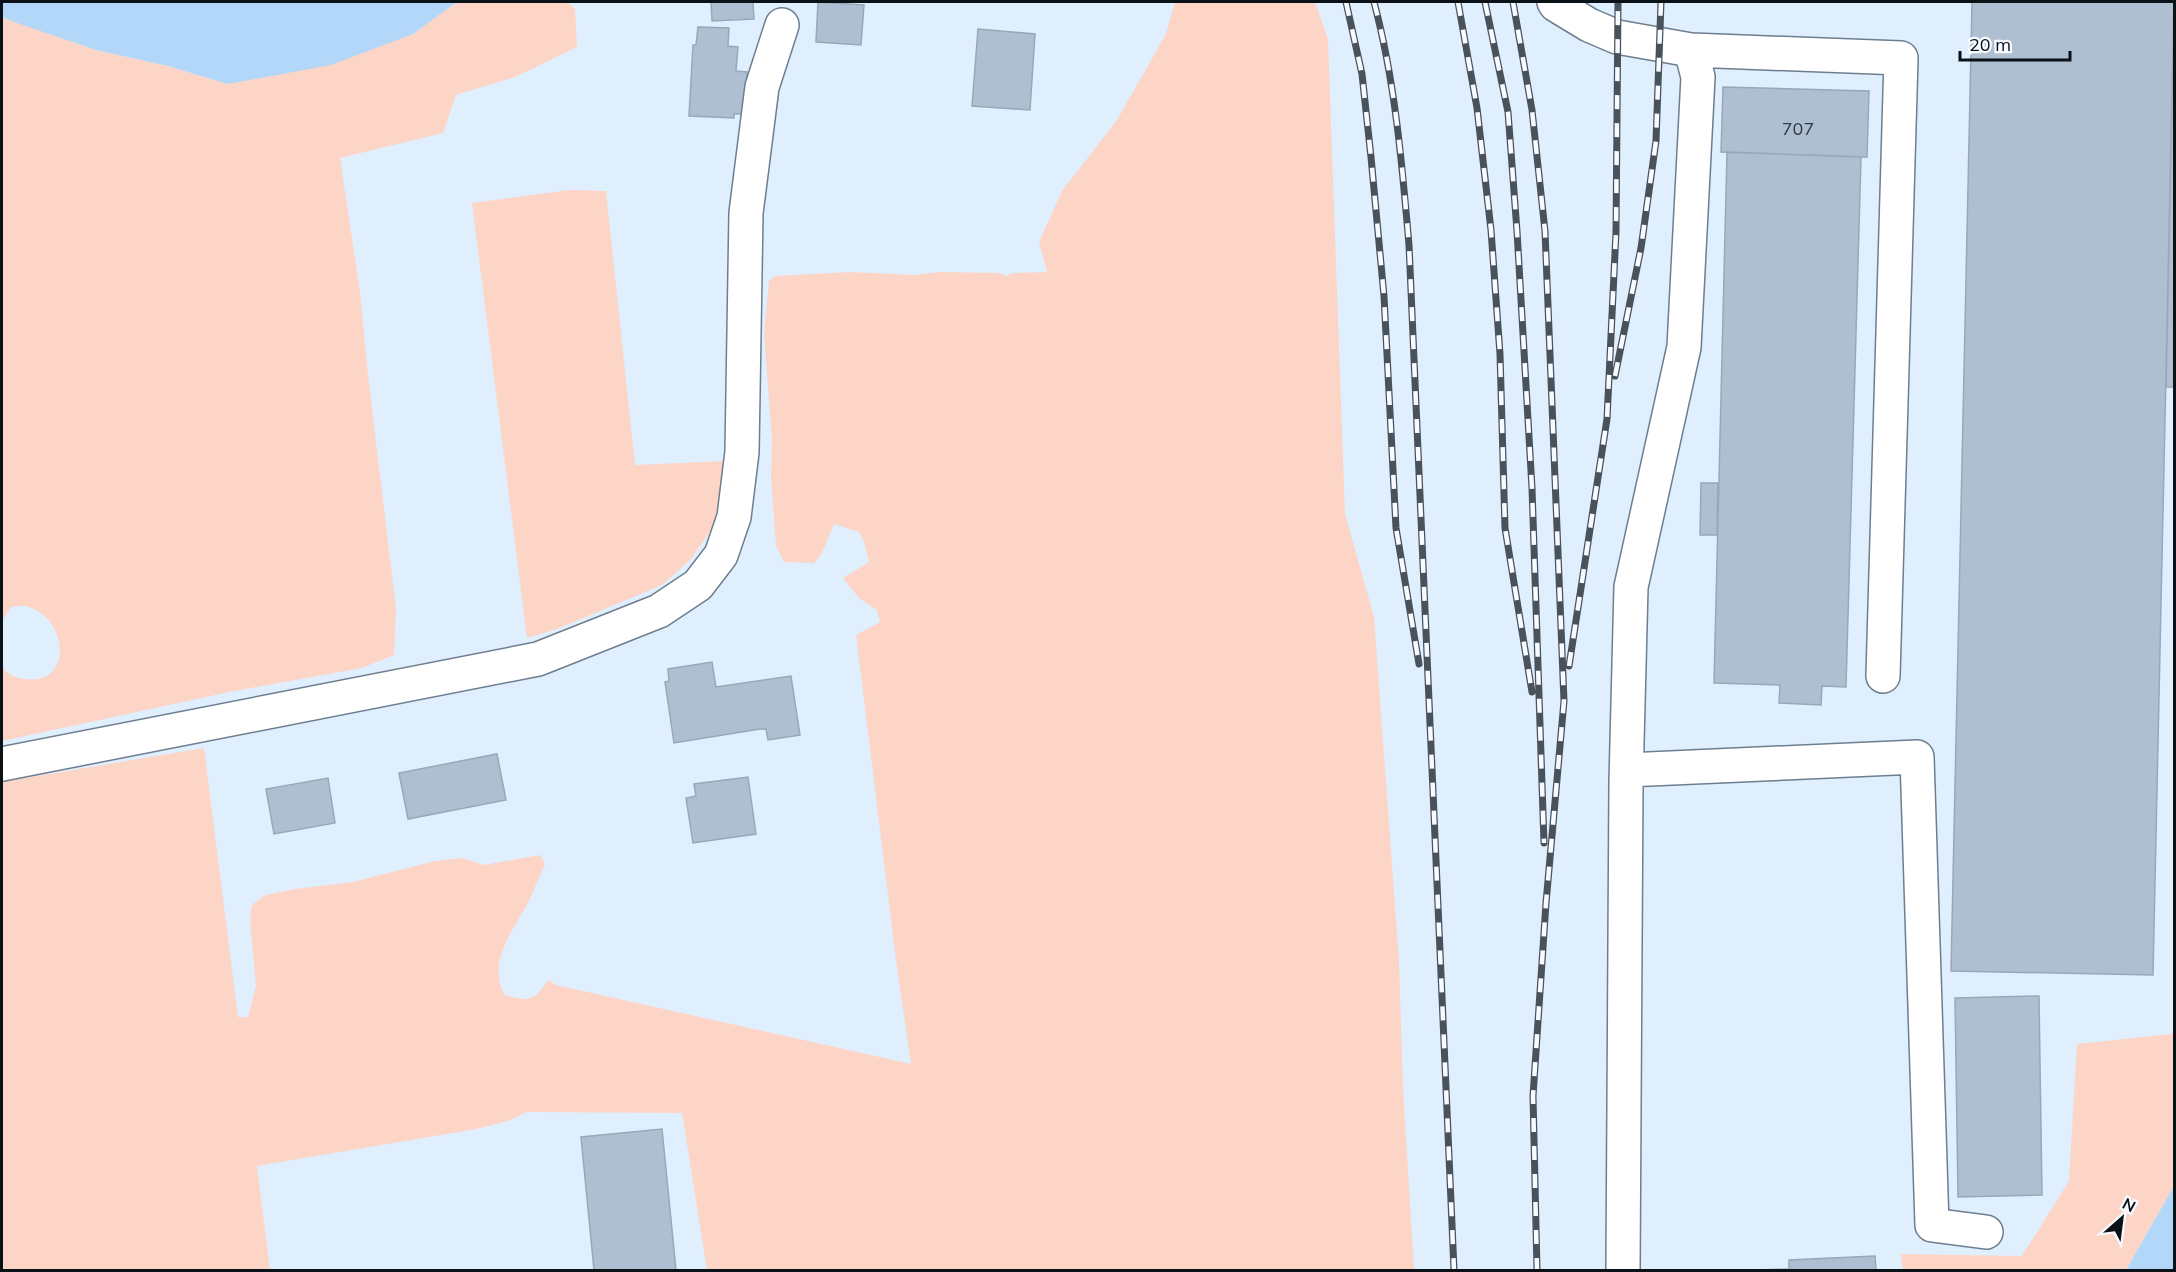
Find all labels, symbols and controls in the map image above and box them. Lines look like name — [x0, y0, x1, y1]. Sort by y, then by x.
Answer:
scale bar — [1960, 24, 2070, 62]
text: 20 m — [1969, 33, 2011, 56]
house number: 707 — [1782, 117, 1814, 140]
north arrow — [2092, 1188, 2152, 1248]
text: N — [2119, 1193, 2139, 1216]

